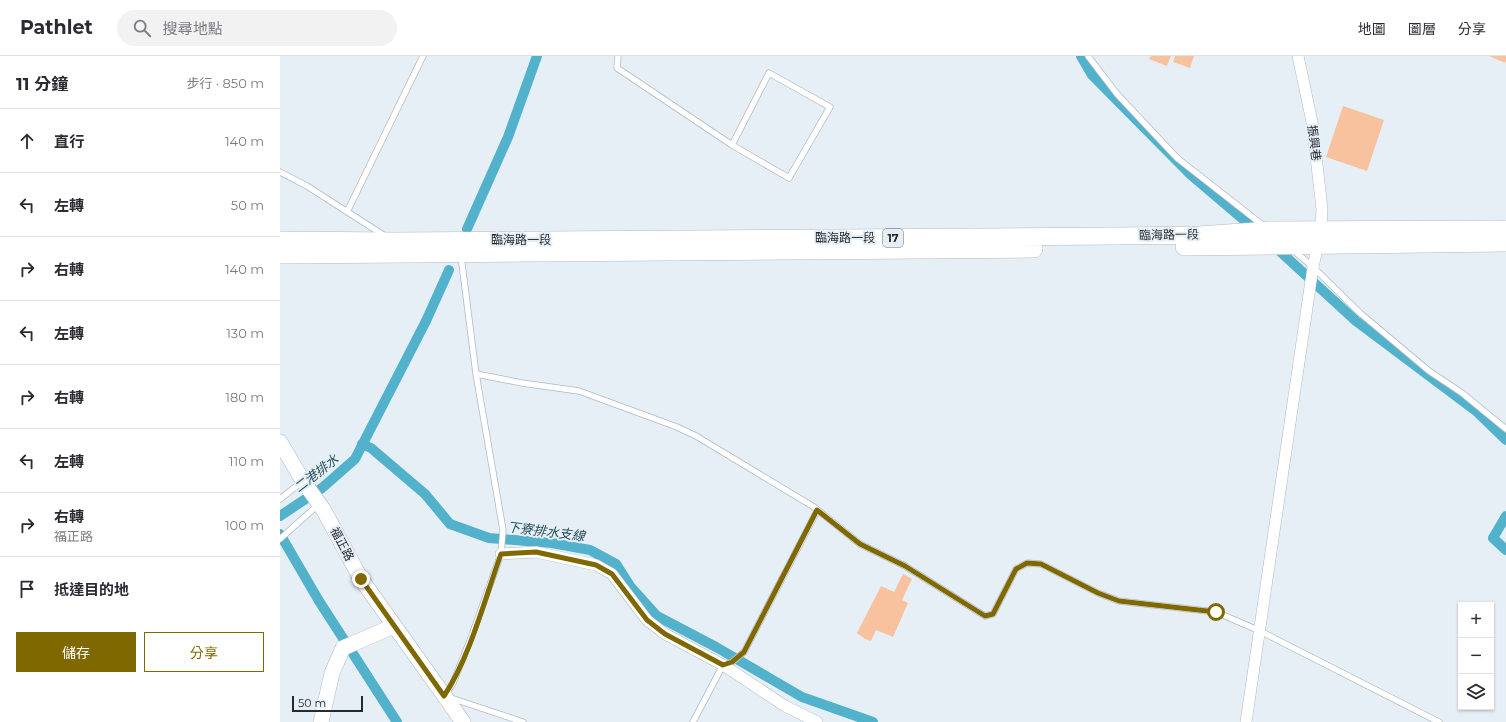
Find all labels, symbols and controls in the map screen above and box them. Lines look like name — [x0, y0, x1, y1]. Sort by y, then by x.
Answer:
search box — [117, 10, 397, 46]
text: Pathlet — [20, 16, 93, 39]
icon: search — [131, 17, 153, 39]
text: 搜尋地點 — [163, 19, 223, 38]
text: 地圖 — [1358, 20, 1386, 38]
text: 圖層 — [1408, 20, 1436, 38]
text: 分享 — [1458, 20, 1486, 38]
text: 11 分鐘 — [16, 74, 68, 94]
text: 步行 · 850 m — [186, 75, 264, 91]
street label: 振興巷 — [1305, 124, 1324, 162]
icon: ahead — [16, 130, 38, 152]
text: 直行 — [54, 132, 84, 151]
text: 140 m — [225, 133, 264, 149]
icon: left — [16, 194, 38, 216]
text: 左轉 — [54, 196, 84, 215]
text: 50 m — [231, 197, 264, 213]
street label: 臨海路一段 — [1139, 226, 1199, 243]
road number: 17 — [883, 229, 903, 247]
street label: 臨海路一段 — [815, 230, 875, 245]
street label: 臨海路一段 — [491, 232, 551, 247]
icon: right — [16, 258, 38, 280]
text: 右轉 — [54, 260, 84, 279]
text: 140 m — [225, 261, 264, 277]
icon: left — [16, 322, 38, 344]
text: 左轉 — [54, 324, 84, 343]
text: 130 m — [226, 325, 264, 341]
icon: right — [16, 386, 38, 408]
text: 右轉 — [54, 388, 84, 407]
text: 180 m — [225, 389, 264, 405]
icon: left — [16, 450, 38, 472]
water label: 二港排水 — [291, 450, 342, 495]
text: 左轉 — [54, 452, 84, 471]
text: 110 m — [229, 453, 264, 469]
text: 右轉 — [54, 507, 84, 526]
icon: right — [16, 514, 38, 536]
text: 100 m — [225, 517, 264, 533]
water label: 下寮排水支線 — [506, 518, 588, 544]
street label: 福正路 — [327, 524, 358, 563]
text: 福正路 — [54, 528, 93, 544]
route end — [352, 570, 370, 588]
icon: arrive — [16, 578, 38, 600]
text: 抵達目的地 — [54, 580, 129, 599]
map controls — [1458, 602, 1494, 710]
button: + — [1458, 602, 1494, 638]
route start — [1207, 603, 1225, 621]
button: 儲存 — [16, 632, 136, 672]
button: 分享 — [144, 632, 264, 672]
button: − — [1458, 638, 1494, 674]
button: layers — [1458, 674, 1494, 710]
scale bar — [292, 694, 363, 713]
text: 50 m — [298, 696, 326, 710]

